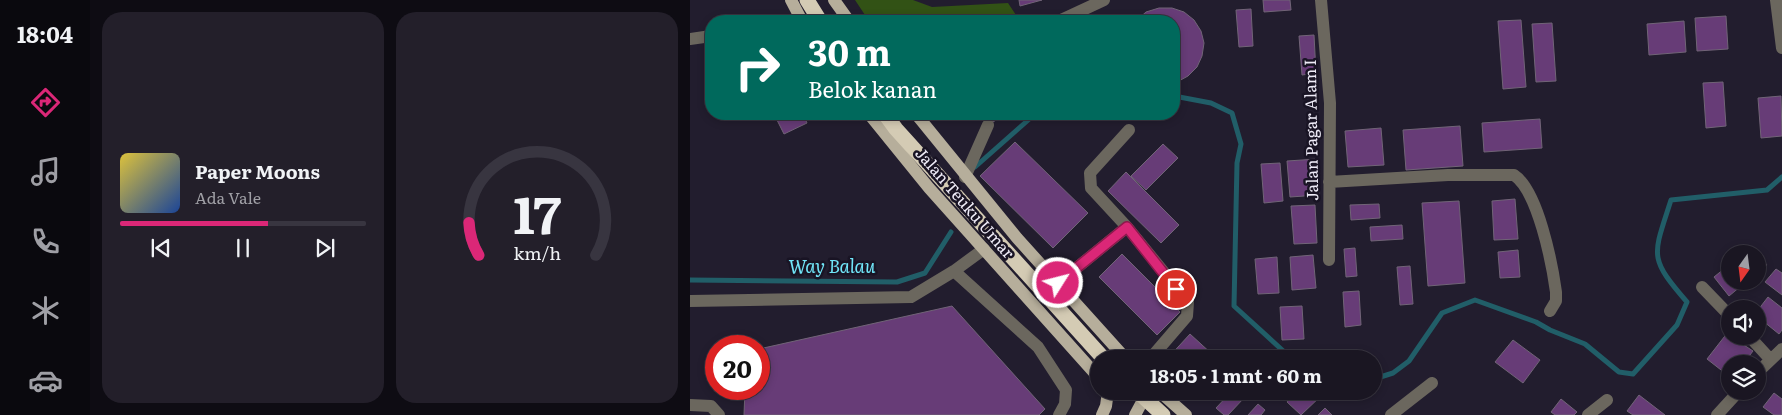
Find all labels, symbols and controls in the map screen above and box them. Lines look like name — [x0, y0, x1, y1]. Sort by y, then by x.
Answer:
text: 18:04 — [17, 17, 73, 50]
text: 30 m — [808, 25, 891, 77]
icon: right — [725, 35, 790, 100]
street label: Jalan Pagar Alam I — [1297, 59, 1323, 201]
text: Belok kanan — [808, 72, 937, 105]
icon: directions — [28, 85, 63, 120]
street label: Jalan Teuku Umar — [911, 141, 1021, 264]
icon: music — [28, 154, 63, 189]
text: Paper Moons — [195, 157, 320, 185]
text: 17 — [513, 172, 561, 250]
text: Ada Vale — [195, 185, 261, 209]
icon: phone — [28, 224, 63, 259]
icon: previous — [147, 234, 175, 262]
icon: pause — [229, 234, 257, 262]
icon: next — [311, 234, 339, 262]
text: km/h — [513, 239, 561, 266]
north arrow — [1721, 245, 1766, 290]
map controls — [1721, 245, 1766, 400]
water label: Way Balau — [789, 252, 876, 279]
position arrow — [1031, 256, 1083, 308]
pin — [1155, 268, 1197, 310]
icon: arrive — [1162, 275, 1190, 303]
icon: climate — [28, 293, 63, 328]
button: sound — [1721, 300, 1766, 345]
speed limit sign: 20 — [705, 335, 770, 400]
button: layers — [1721, 355, 1766, 400]
text: 18:05 · 1 mnt · 60 m — [1150, 361, 1322, 389]
icon: car — [28, 363, 63, 398]

